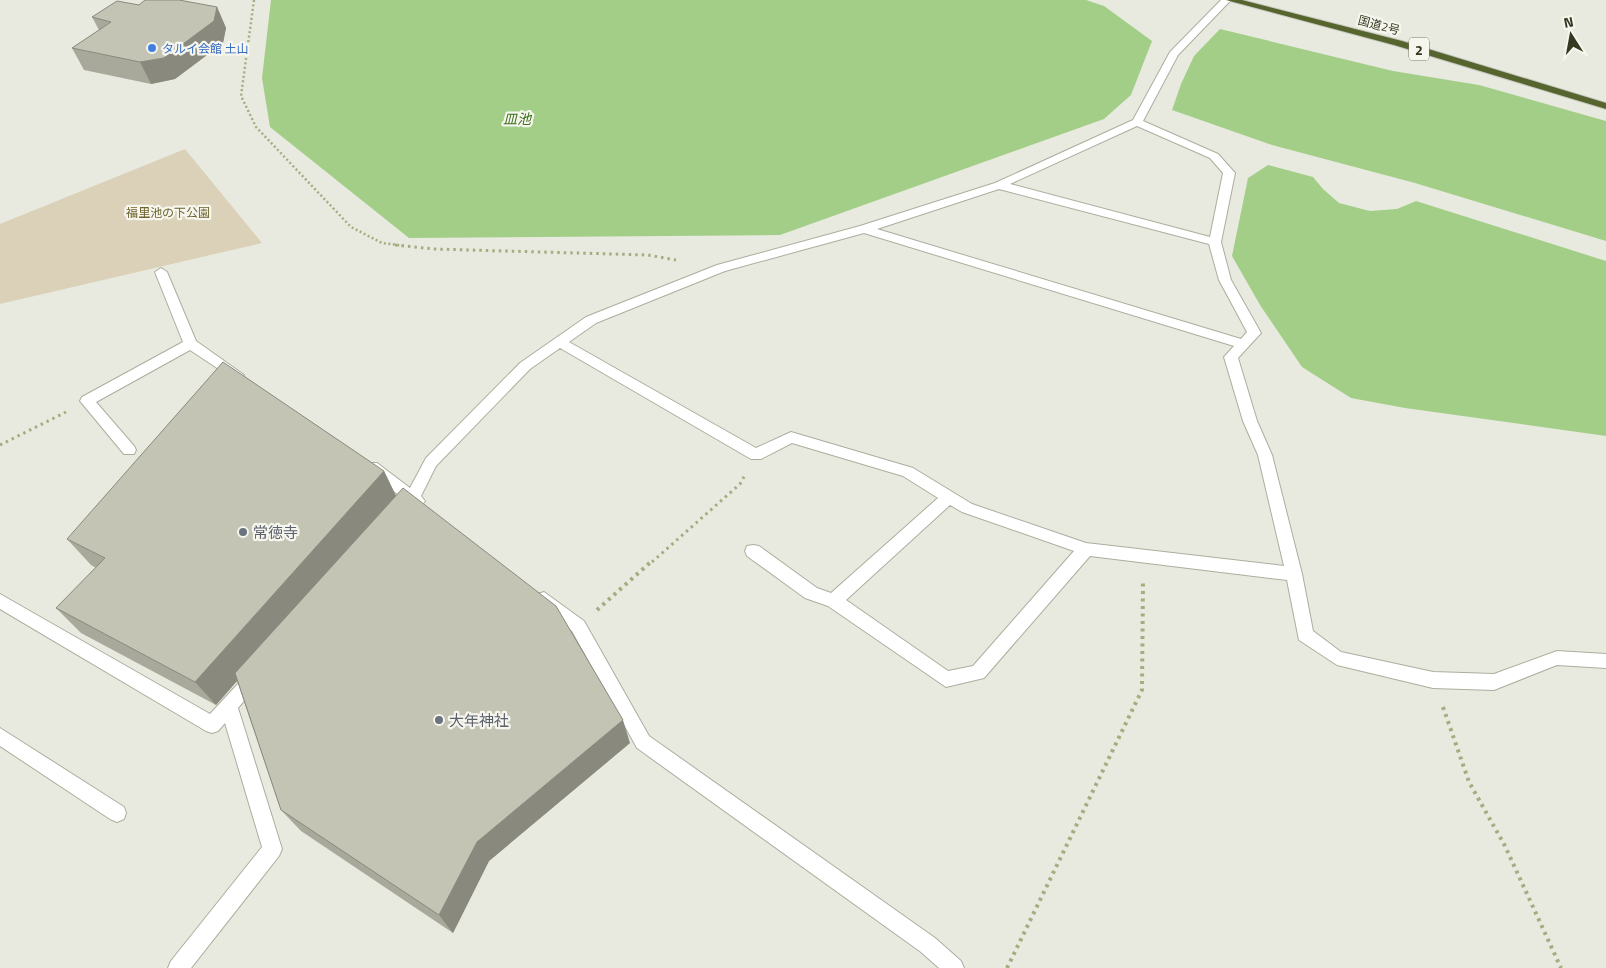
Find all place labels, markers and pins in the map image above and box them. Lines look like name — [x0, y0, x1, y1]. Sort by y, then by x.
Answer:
place label: タルイ会館 土山 — [162, 39, 249, 58]
marker: タルイ会館 土山 — [146, 42, 158, 54]
place label: 常徳寺 — [253, 521, 298, 544]
marker: 常徳寺 — [237, 526, 249, 538]
place label: 大年神社 — [449, 709, 509, 732]
marker: 大年神社 — [433, 714, 445, 726]

